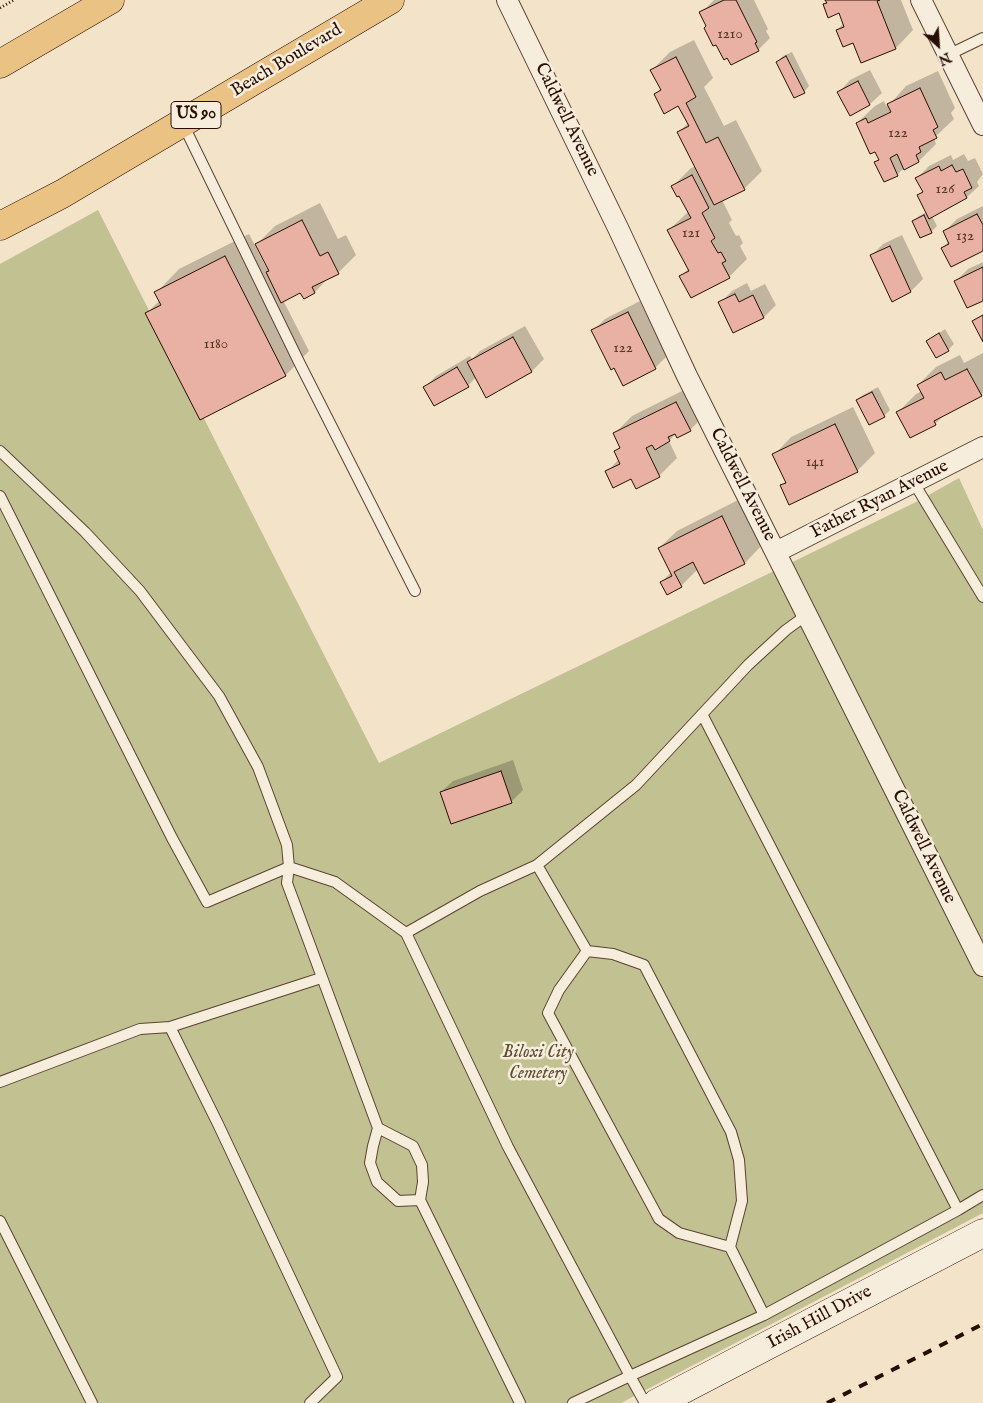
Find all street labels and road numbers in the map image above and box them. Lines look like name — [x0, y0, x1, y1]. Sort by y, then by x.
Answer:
street label: Beach Boulevard — [228, 20, 346, 102]
street label: Caldwell Avenue — [529, 60, 603, 180]
road number: US 90 — [171, 102, 221, 128]
street label: Caldwell Avenue — [704, 425, 780, 545]
street label: Father Ryan Avenue — [808, 456, 952, 544]
street label: Caldwell Avenue — [886, 787, 960, 907]
street label: Irish Hill Drive — [764, 1281, 876, 1355]

